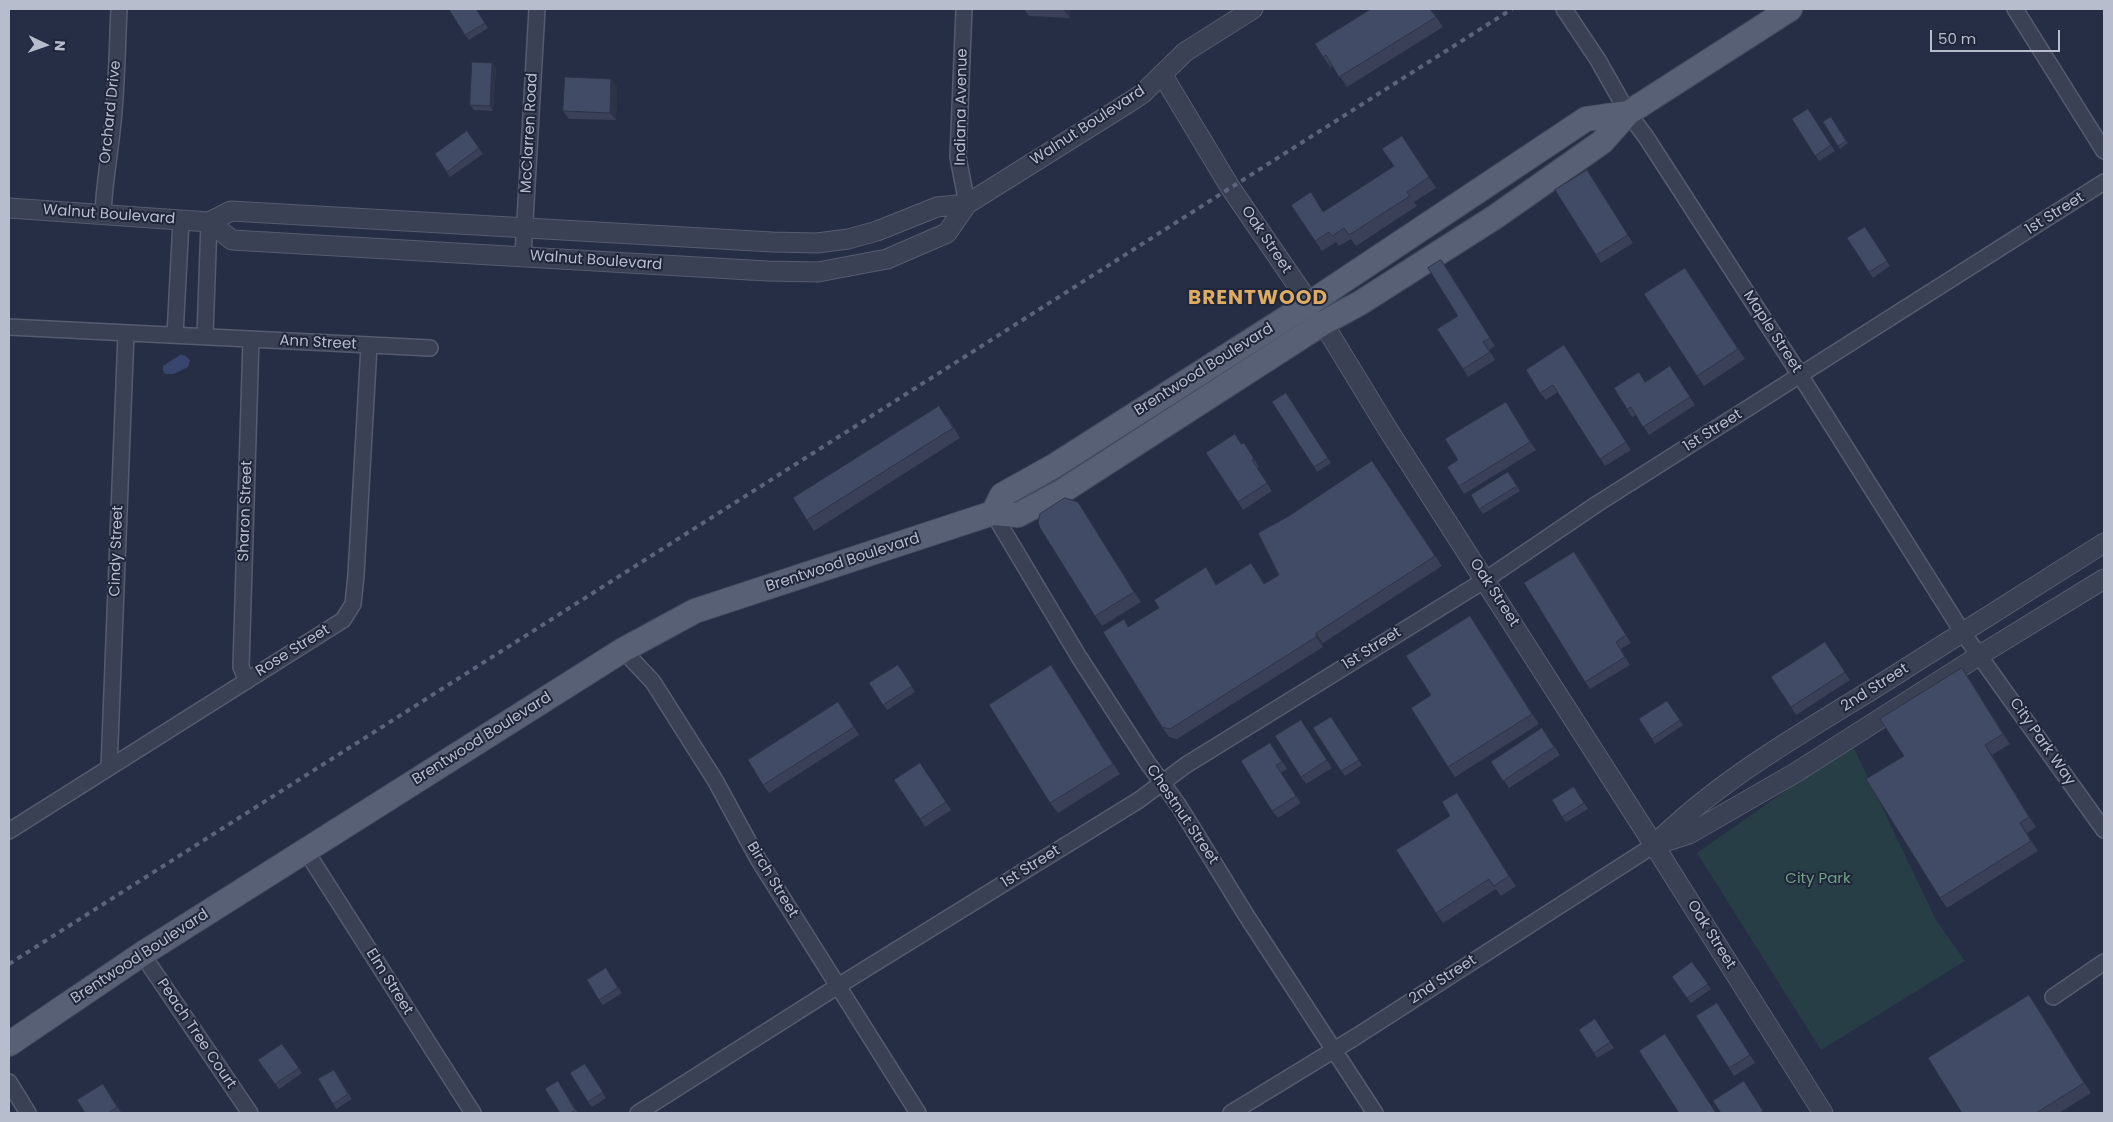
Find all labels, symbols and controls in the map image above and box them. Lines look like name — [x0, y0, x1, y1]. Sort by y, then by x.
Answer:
north arrow — [20, 20, 70, 70]
scale bar — [1933, 20, 2063, 52]
text: 50 m — [1938, 28, 1976, 49]
text: N — [50, 40, 70, 52]
street label: Indiana Avenue — [952, 48, 972, 166]
street label: Orchard Drive — [97, 60, 125, 164]
street label: McClarren Road — [518, 72, 542, 194]
street label: Walnut Boulevard — [1027, 82, 1149, 170]
street label: 1st Street — [2022, 189, 2088, 239]
street label: Walnut Boulevard — [42, 201, 176, 229]
street label: Oak Street — [1237, 203, 1295, 277]
street label: Walnut Boulevard — [529, 247, 663, 275]
district label: BRENTWOOD — [1187, 287, 1329, 311]
street label: Maple Street — [1739, 288, 1805, 376]
street label: Brentwood Boulevard — [1131, 320, 1277, 420]
street label: Ann Street — [279, 332, 357, 354]
street label: 1st Street — [1680, 406, 1746, 456]
street label: Sharon Street — [235, 460, 257, 562]
street label: Cindy Street — [106, 505, 128, 597]
street label: Brentwood Boulevard — [764, 530, 922, 596]
street label: Oak Street — [1465, 556, 1523, 630]
street label: Rose Street — [253, 621, 333, 681]
street label: 1st Street — [1339, 624, 1405, 674]
street label: 2nd Street — [1838, 660, 1912, 716]
street label: Brentwood Boulevard — [409, 689, 555, 789]
street label: City Park Way — [2005, 695, 2079, 789]
street label: Chestnut Street — [1142, 762, 1222, 868]
street label: Birch Street — [742, 839, 802, 921]
street label: 1st Street — [998, 842, 1064, 892]
park label: City Park — [1785, 870, 1851, 888]
street label: Oak Street — [1683, 897, 1739, 973]
street label: Brentwood Boulevard — [68, 906, 212, 1008]
street label: Elm Street — [362, 946, 416, 1018]
street label: 2nd Street — [1406, 952, 1480, 1008]
street label: Peach Tree Court — [152, 976, 240, 1092]

